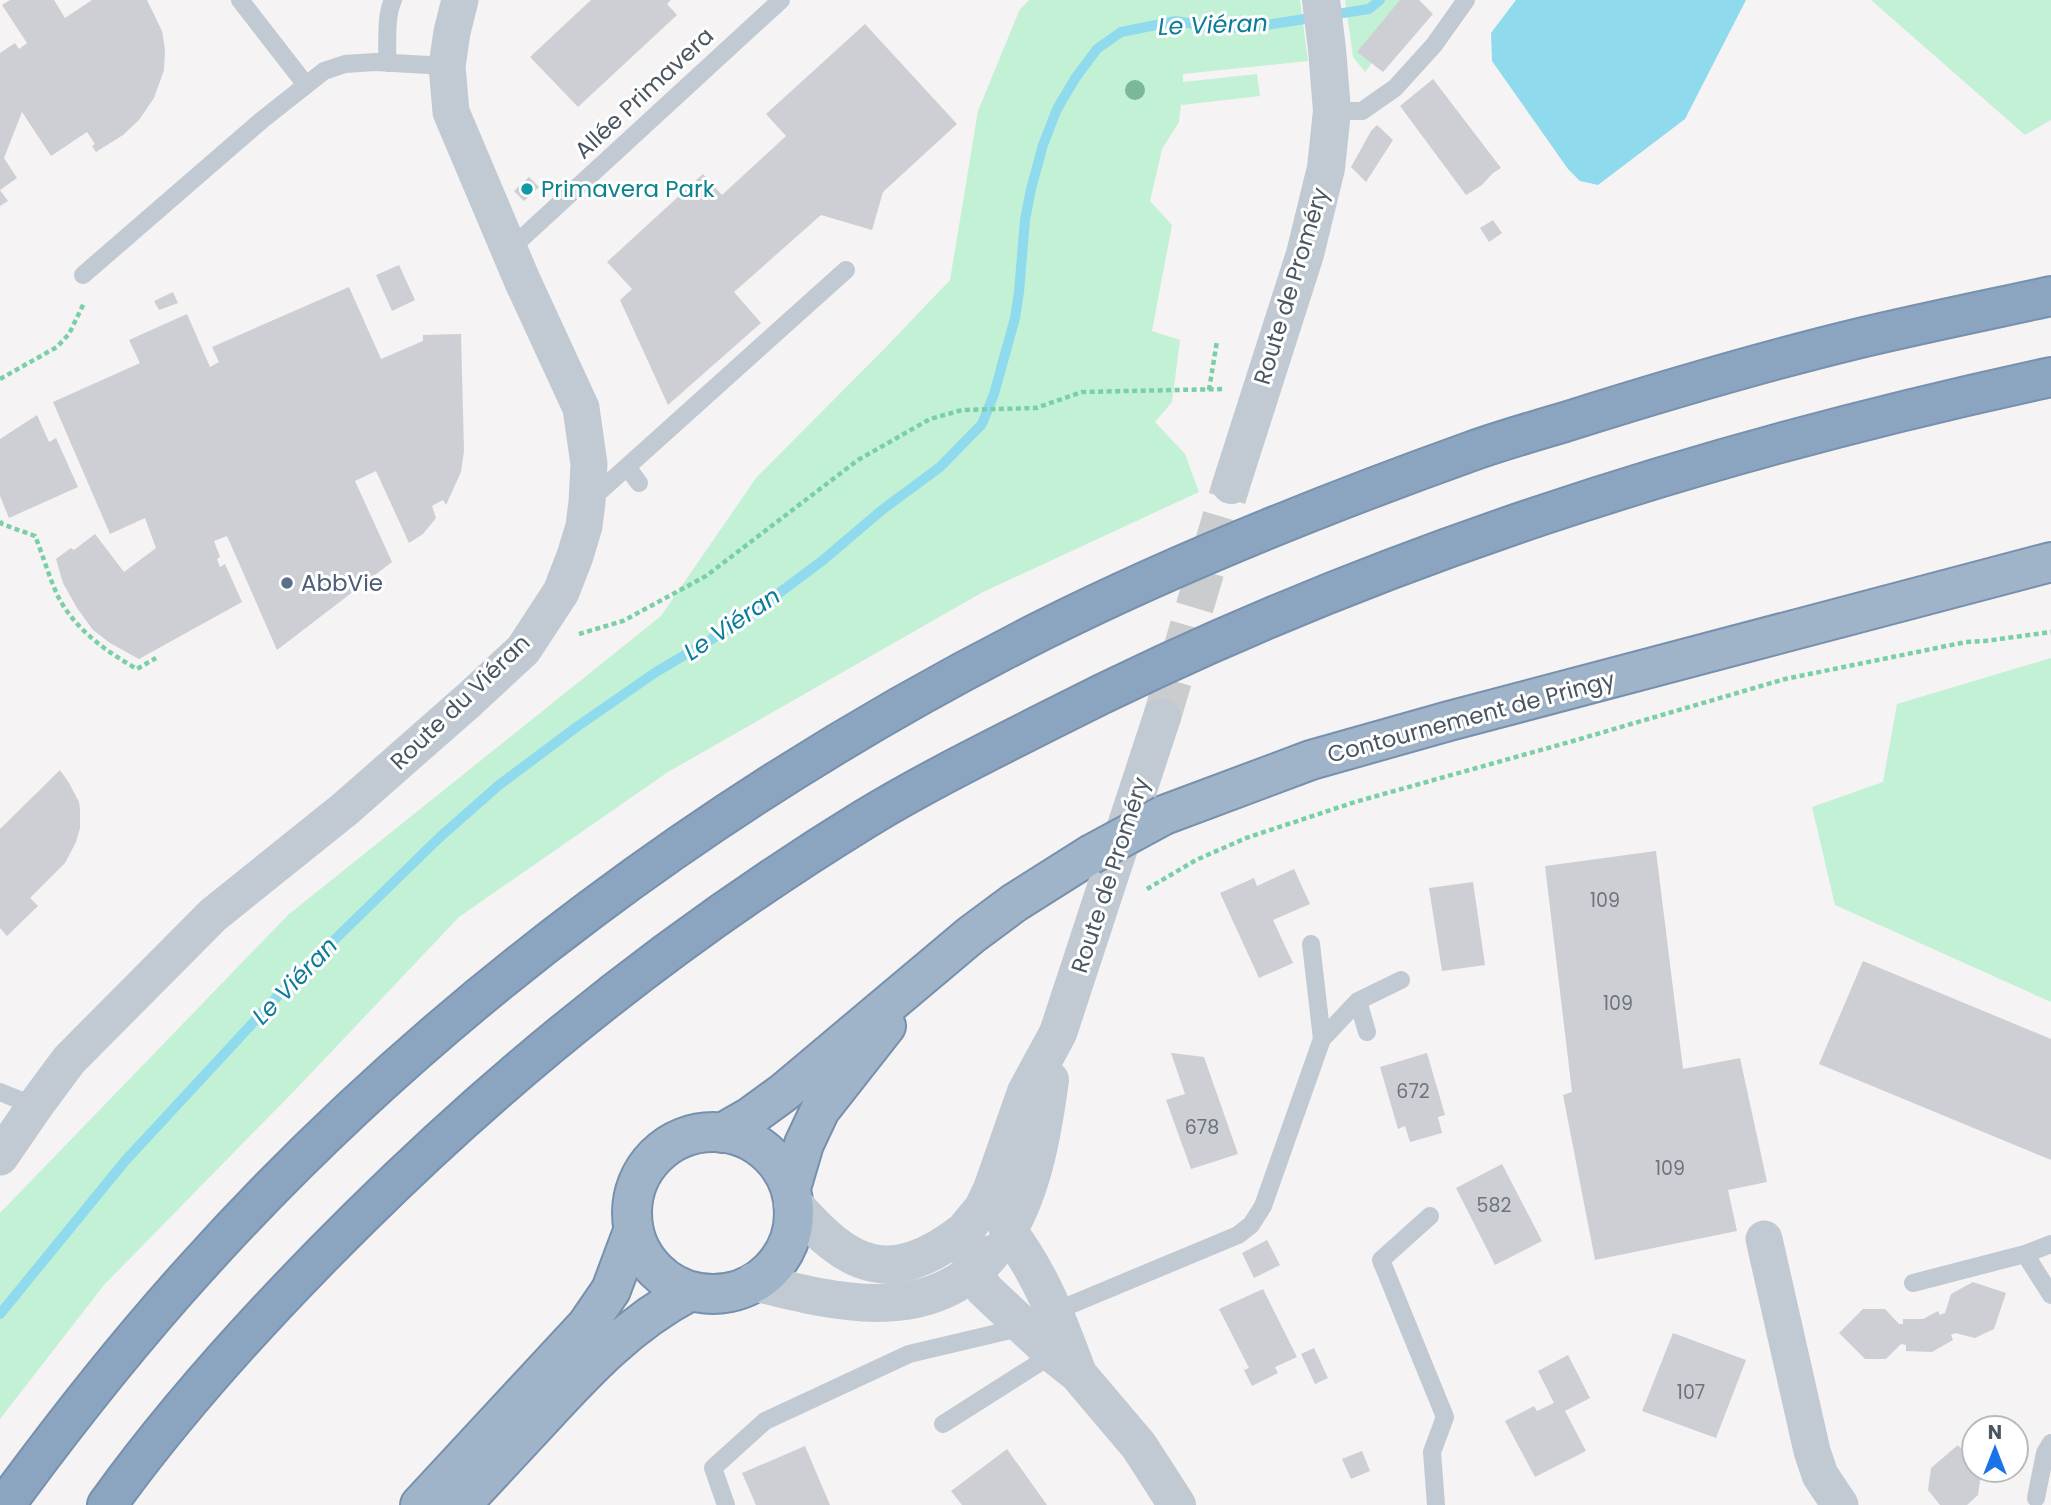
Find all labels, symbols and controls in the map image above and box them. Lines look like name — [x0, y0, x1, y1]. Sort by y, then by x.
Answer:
water label: Le Viéran — [1157, 6, 1269, 43]
street label: Allée Primavera — [567, 20, 721, 166]
place label: Primavera Park — [541, 173, 715, 205]
marker: Primavera Park — [519, 181, 535, 197]
street label: Route de Proméry — [1246, 184, 1336, 388]
place label: AbbVie — [301, 567, 383, 599]
marker: AbbVie — [279, 575, 295, 591]
water label: Le Viéran — [677, 579, 787, 668]
street label: Route du Viéran — [383, 627, 537, 777]
street label: Contournement de Pringy — [1324, 663, 1618, 771]
street label: Route de Proméry — [1063, 773, 1157, 977]
house number: 109 — [1590, 887, 1620, 914]
water label: Le Viéran — [245, 930, 345, 1032]
house number: 109 — [1603, 990, 1633, 1017]
house number: 672 — [1396, 1078, 1430, 1105]
house number: 678 — [1185, 1114, 1219, 1141]
house number: 109 — [1655, 1155, 1685, 1182]
house number: 582 — [1477, 1192, 1511, 1219]
house number: 107 — [1677, 1379, 1705, 1406]
north arrow — [1960, 1414, 2030, 1484]
text: N — [1988, 1419, 2002, 1446]

